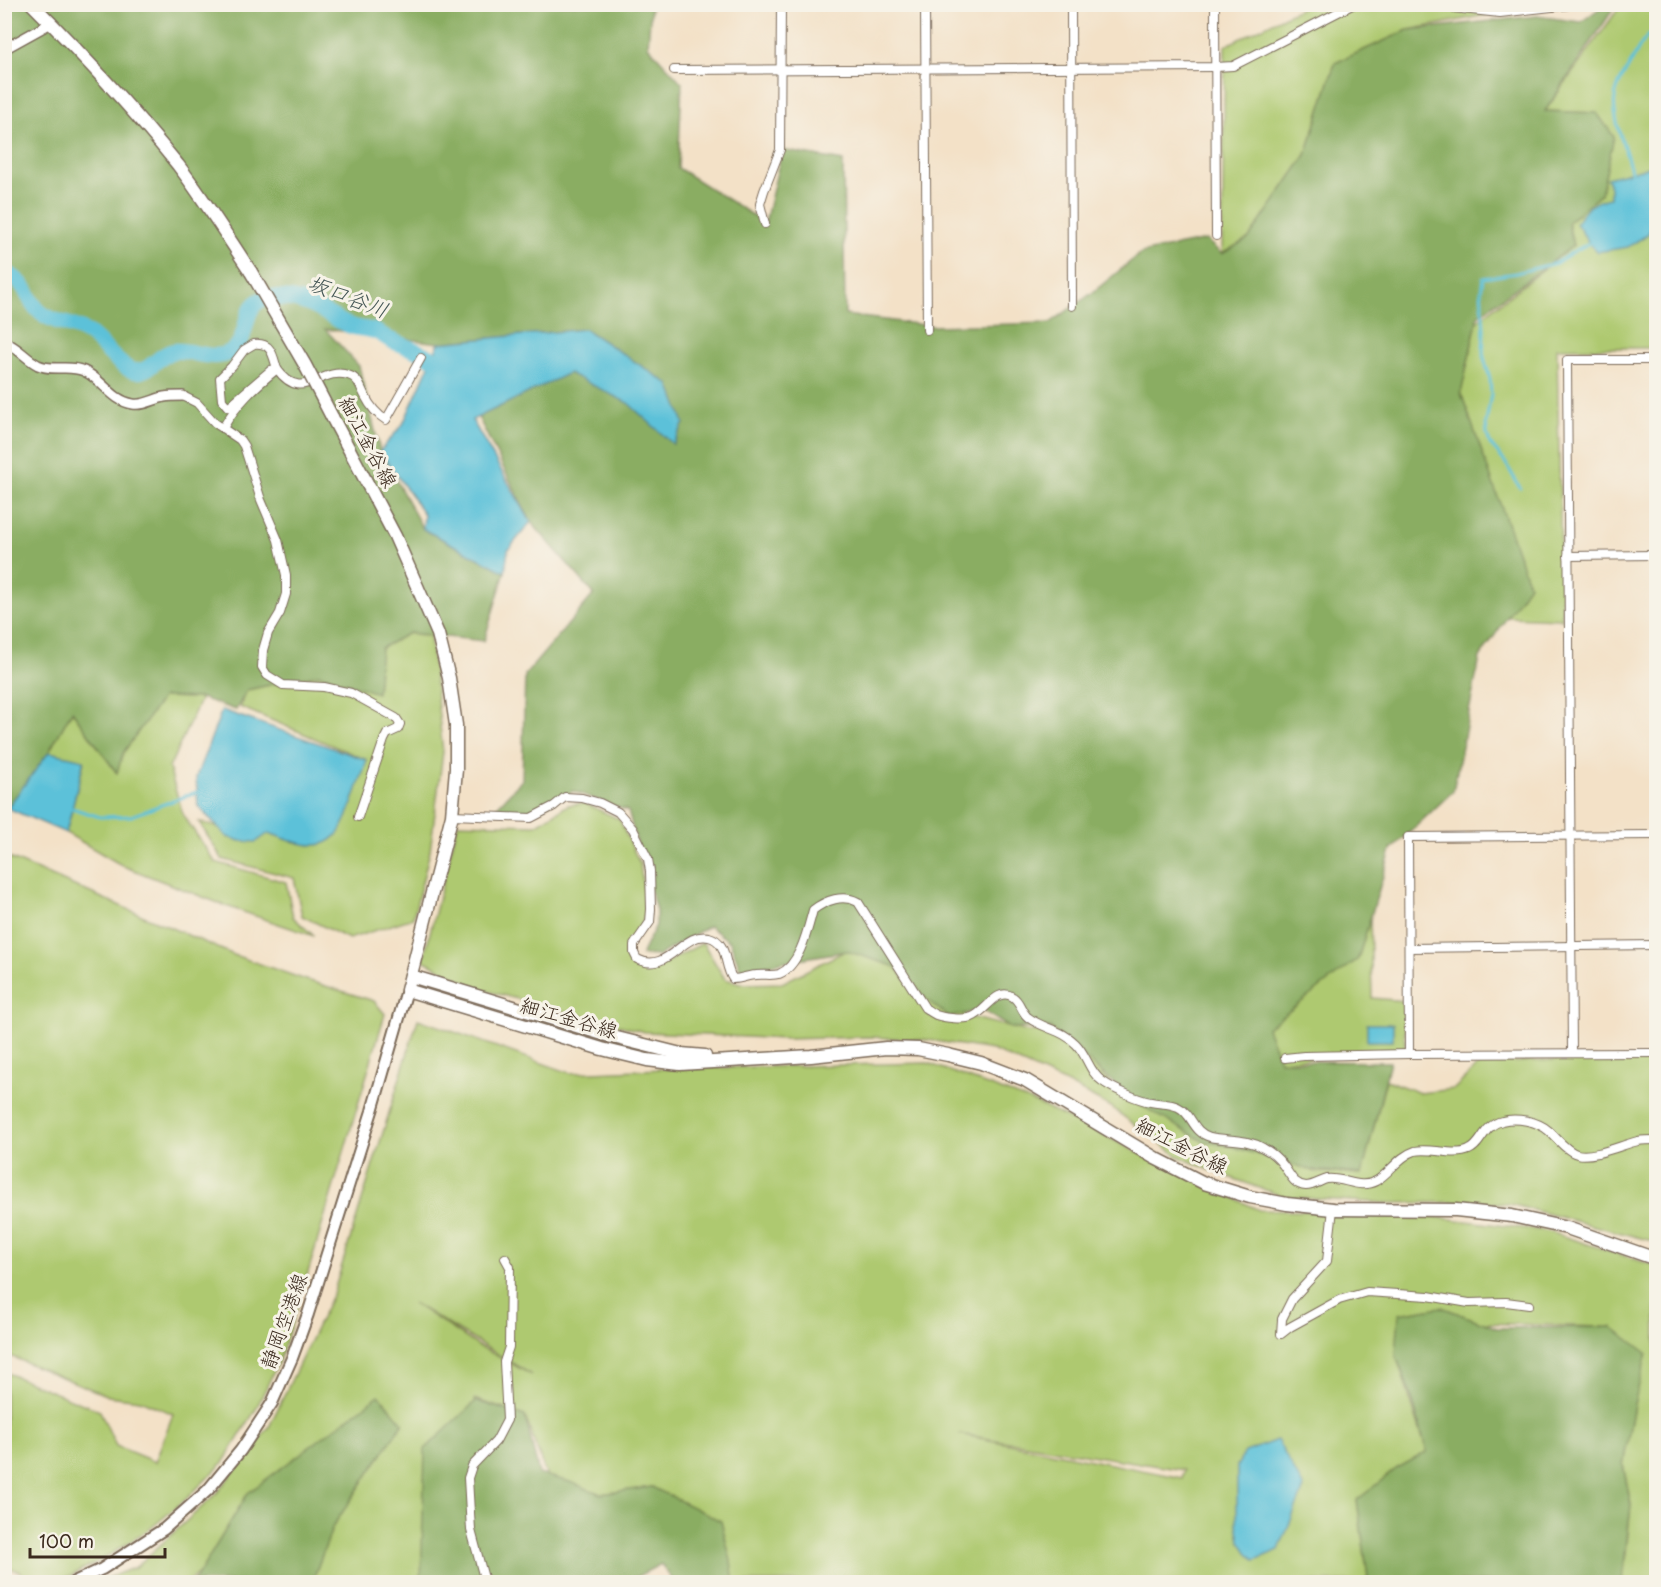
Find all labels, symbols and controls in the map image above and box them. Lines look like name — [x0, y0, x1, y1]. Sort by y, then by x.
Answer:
water label: 坂口谷川 — [304, 265, 394, 325]
street label: 細江金谷線 — [332, 390, 406, 493]
street label: 細江金谷線 — [517, 989, 621, 1045]
street label: 細江金谷線 — [1131, 1109, 1234, 1181]
street label: 静岡空港線 — [252, 1269, 314, 1373]
scale bar — [30, 1521, 165, 1559]
text: 100 m — [39, 1527, 94, 1554]

